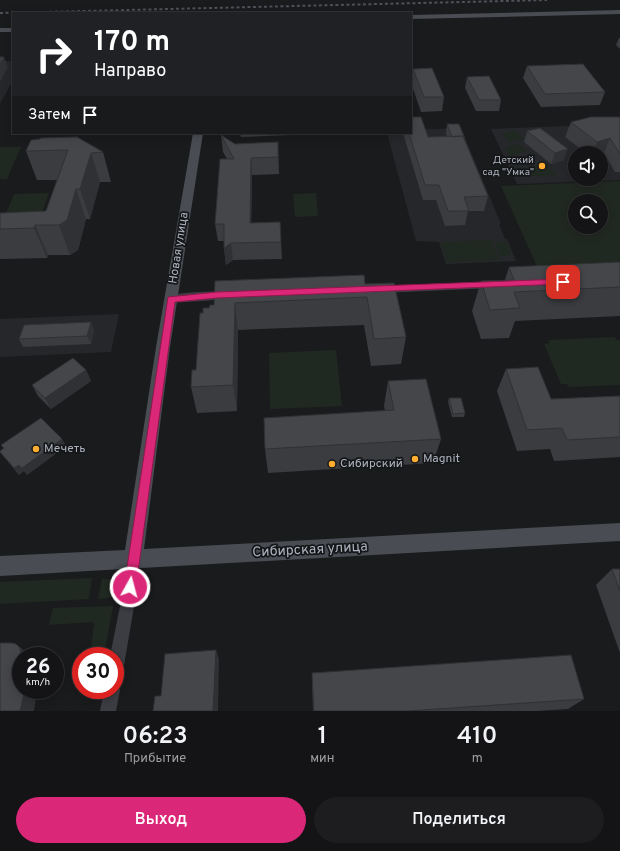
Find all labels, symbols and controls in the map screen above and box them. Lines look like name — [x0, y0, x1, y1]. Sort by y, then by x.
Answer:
text: 170 m — [94, 25, 170, 61]
icon: right — [28, 28, 80, 80]
text: Направо — [94, 60, 166, 83]
icon: arrive — [79, 104, 101, 126]
text: Затем — [28, 106, 71, 125]
map controls — [568, 146, 608, 234]
button: sound — [568, 146, 608, 186]
place label: Детский сад "Умка" — [483, 154, 534, 179]
marker: Детский сад "Умка" — [537, 161, 547, 171]
button: search — [568, 194, 608, 234]
street label: Новая улица — [165, 211, 193, 285]
pin — [546, 265, 580, 299]
icon: arrive — [552, 271, 574, 293]
place label: Мечеть — [44, 441, 86, 457]
marker: Мечеть — [31, 444, 41, 454]
place label: Magnit — [423, 451, 460, 467]
marker: Magnit — [410, 454, 420, 464]
place label: Сибирский — [340, 456, 403, 472]
marker: Сибирский — [327, 459, 337, 469]
street label: Сибирская улица — [252, 538, 368, 562]
position arrow — [109, 566, 151, 608]
speed limit sign: 30 — [72, 647, 124, 699]
text: 26 — [26, 655, 50, 681]
text: km/h — [26, 676, 50, 689]
text: 06:23 — [123, 722, 188, 752]
text: 1 — [318, 722, 327, 752]
text: 410 — [457, 722, 497, 752]
text: Прибытие — [124, 751, 186, 767]
text: мин — [310, 751, 335, 767]
text: m — [472, 751, 483, 767]
button: Выход — [16, 797, 306, 843]
button: Поделиться — [314, 797, 604, 843]

